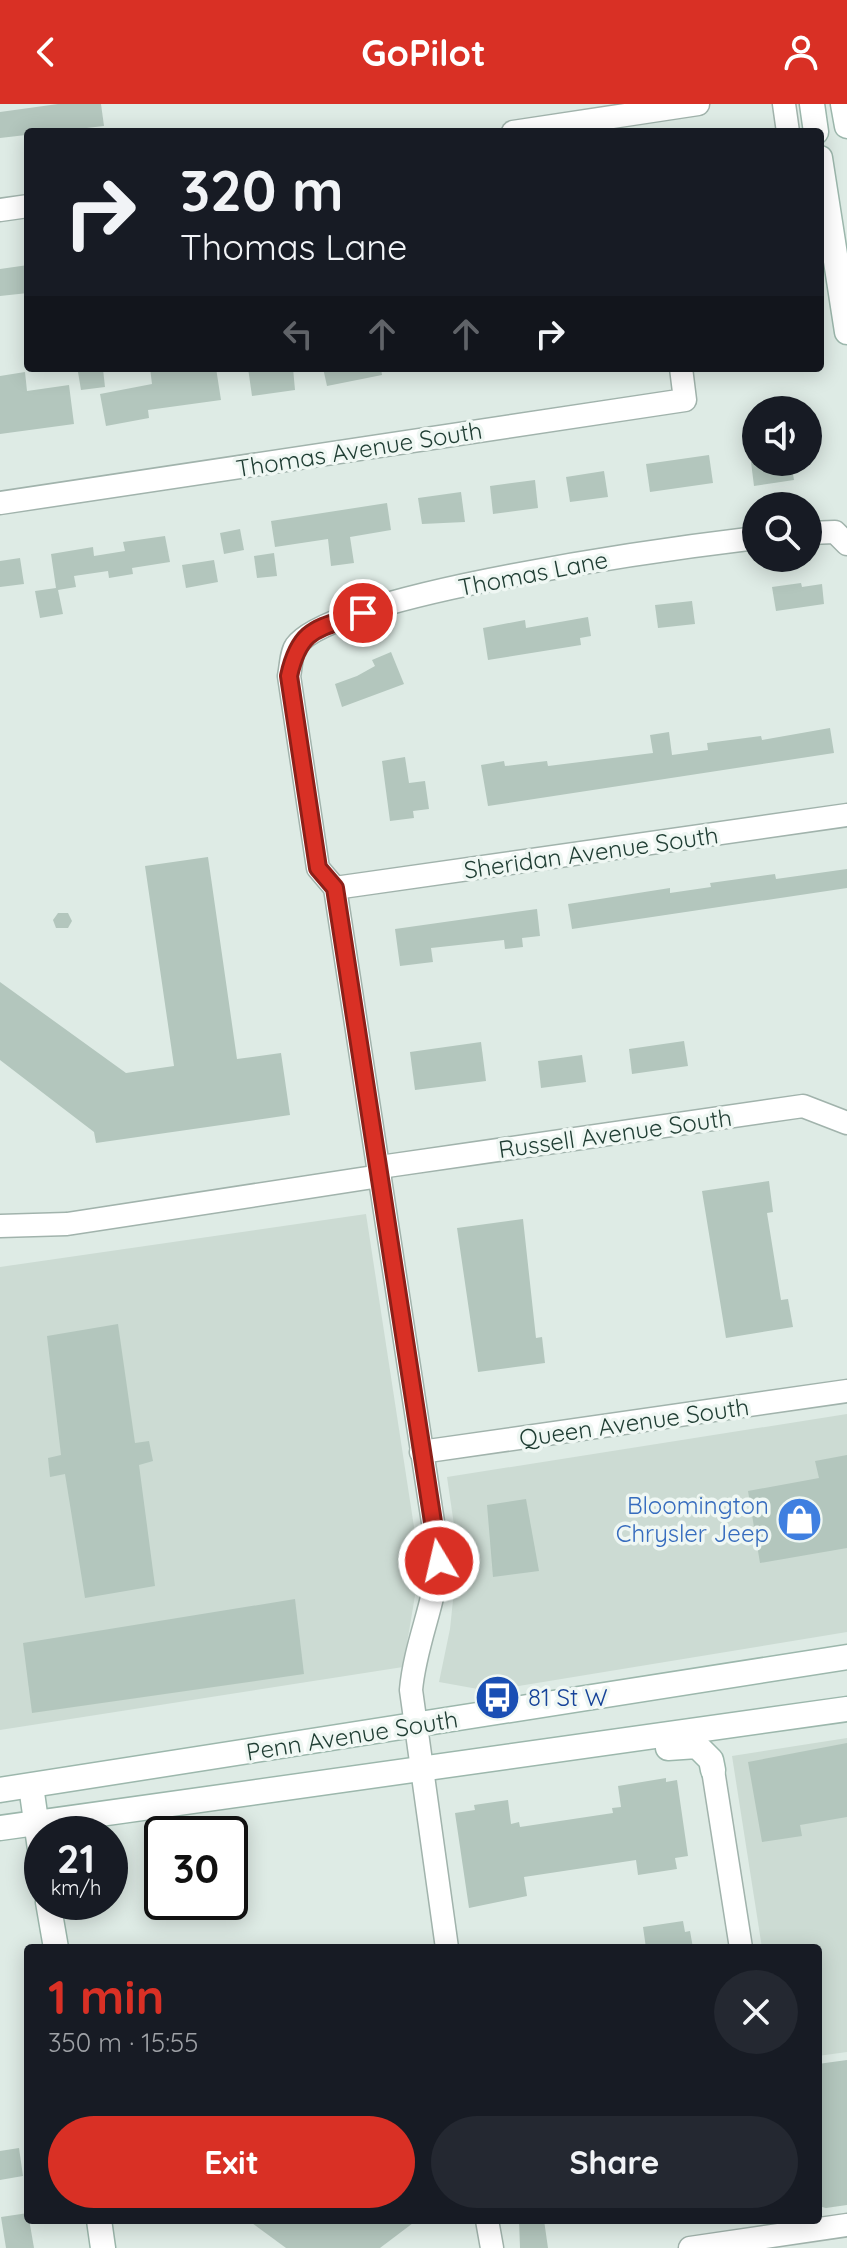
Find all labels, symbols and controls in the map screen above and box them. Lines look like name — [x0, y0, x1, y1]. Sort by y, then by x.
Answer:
icon: back — [24, 30, 68, 74]
text: GoPilot — [361, 30, 486, 75]
icon: person — [779, 30, 823, 74]
text: 320 m — [180, 155, 344, 225]
icon: right — [48, 160, 152, 264]
text: Thomas Lane — [180, 224, 407, 269]
icon: left — [276, 312, 320, 356]
icon: ahead — [360, 312, 404, 356]
icon: ahead — [444, 312, 488, 356]
icon: right — [528, 312, 572, 356]
map controls — [742, 396, 822, 572]
button: sound — [742, 396, 822, 476]
street label: Thomas Avenue South — [234, 415, 484, 483]
button: search — [742, 492, 822, 572]
street label: Thomas Lane — [456, 544, 610, 602]
pin — [329, 579, 397, 647]
icon: arrive — [341, 591, 385, 635]
street label: Sheridan Avenue South — [462, 819, 720, 885]
street label: Russell Avenue South — [496, 1102, 734, 1164]
street label: Queen Avenue South — [517, 1391, 751, 1453]
place label: Bloomington Chrysler Jeep — [616, 1490, 769, 1548]
shop icon: Bloomington Chrysler Jeep — [776, 1495, 824, 1543]
position arrow — [397, 1519, 481, 1603]
bus stop icon: 81 St W — [473, 1673, 521, 1721]
place label: 81 St W — [528, 1682, 608, 1712]
street label: Penn Avenue South — [244, 1703, 460, 1767]
speed limit sign: 30 — [144, 1816, 248, 1920]
text: 21 — [57, 1833, 95, 1883]
text: km/h — [51, 1875, 101, 1900]
text: 1 min — [48, 1966, 164, 2026]
button: close — [714, 1970, 798, 2054]
text: 350 m · 15:55 — [48, 2026, 198, 2059]
button: Exit — [48, 2116, 415, 2208]
button: Share — [431, 2116, 798, 2208]

